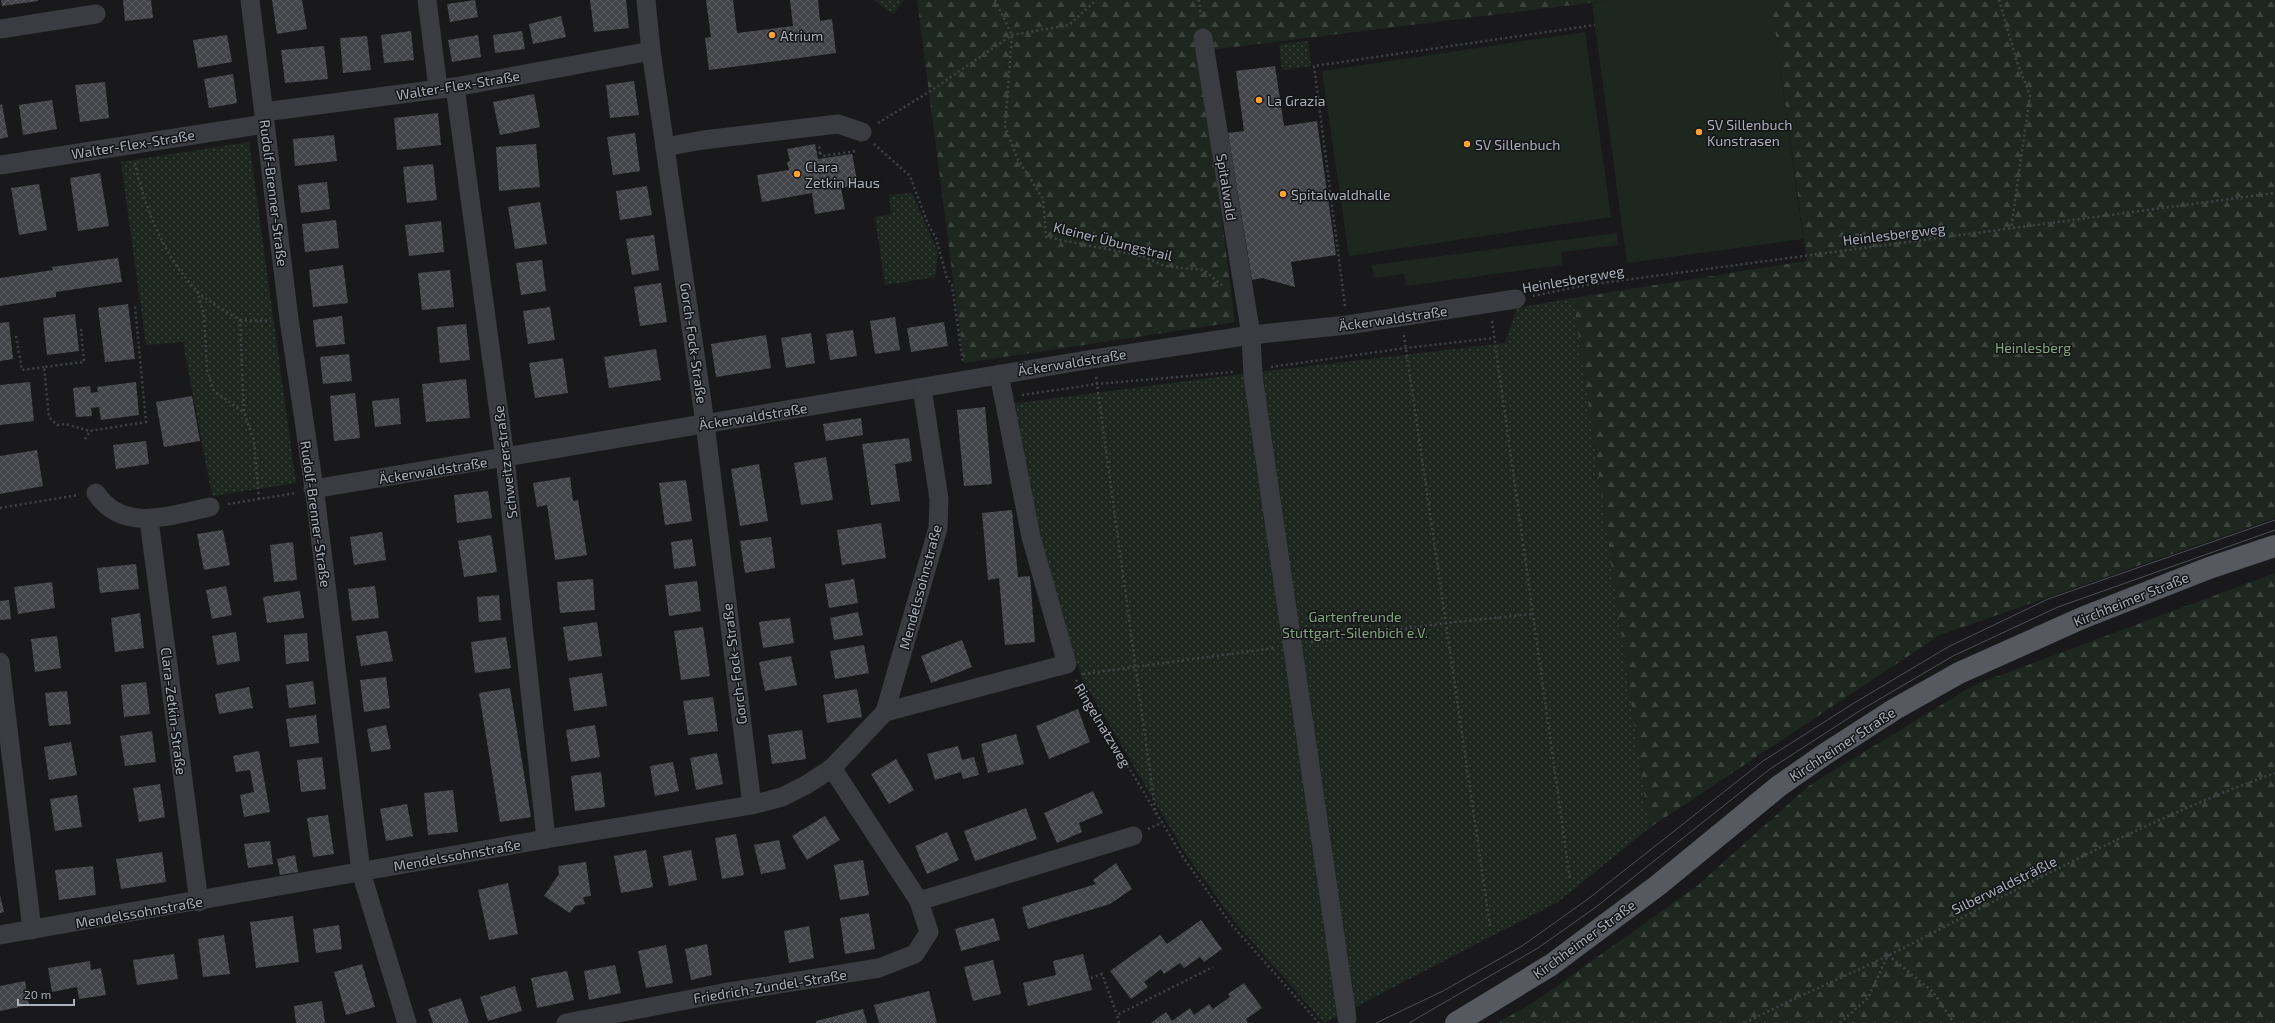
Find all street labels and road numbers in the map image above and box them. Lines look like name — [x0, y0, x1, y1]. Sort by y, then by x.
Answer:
street label: Walter-Flex-Straße — [395, 67, 521, 103]
street label: Rudolf-Brenner-Straße — [257, 119, 291, 267]
street label: Walter-Flex-Straße — [70, 126, 196, 162]
street label: Spitalwald — [1213, 152, 1241, 222]
street label: Kleiner Übungstrail — [1052, 218, 1175, 264]
street label: Heinlesbergweg — [1842, 219, 1946, 249]
street label: Heinlesbergweg — [1521, 262, 1625, 296]
street label: Gorch-Fock-Straße — [677, 281, 711, 405]
street label: Äckerwaldstraße — [1338, 302, 1448, 334]
street label: Äckerwaldstraße — [1017, 345, 1127, 379]
street label: Äckerwaldstraße — [698, 399, 808, 433]
street label: Schweitzerstraße — [490, 405, 520, 519]
street label: Rudolf-Brenner-Straße — [297, 440, 335, 588]
street label: Äckerwaldstraße — [378, 453, 488, 487]
street label: Mendelssohnstraße — [895, 523, 945, 651]
street label: Kirchheimer Straße — [2071, 568, 2191, 630]
street label: Gorch-Fock-Straße — [718, 602, 750, 726]
street label: Clara-Zetkin-Straße — [158, 646, 190, 776]
street label: Ringelnatzweg — [1071, 680, 1135, 770]
street label: Kirchheimer Straße — [1786, 703, 1898, 785]
street label: Mendelssohnstraße — [392, 835, 522, 875]
street label: Silberwaldsträßle — [1949, 852, 2059, 918]
street label: Mendelssohnstraße — [74, 892, 204, 932]
street label: Kirchheimer Straße — [1529, 896, 1639, 982]
street label: Friedrich-Zundel-Straße — [692, 965, 848, 1007]

